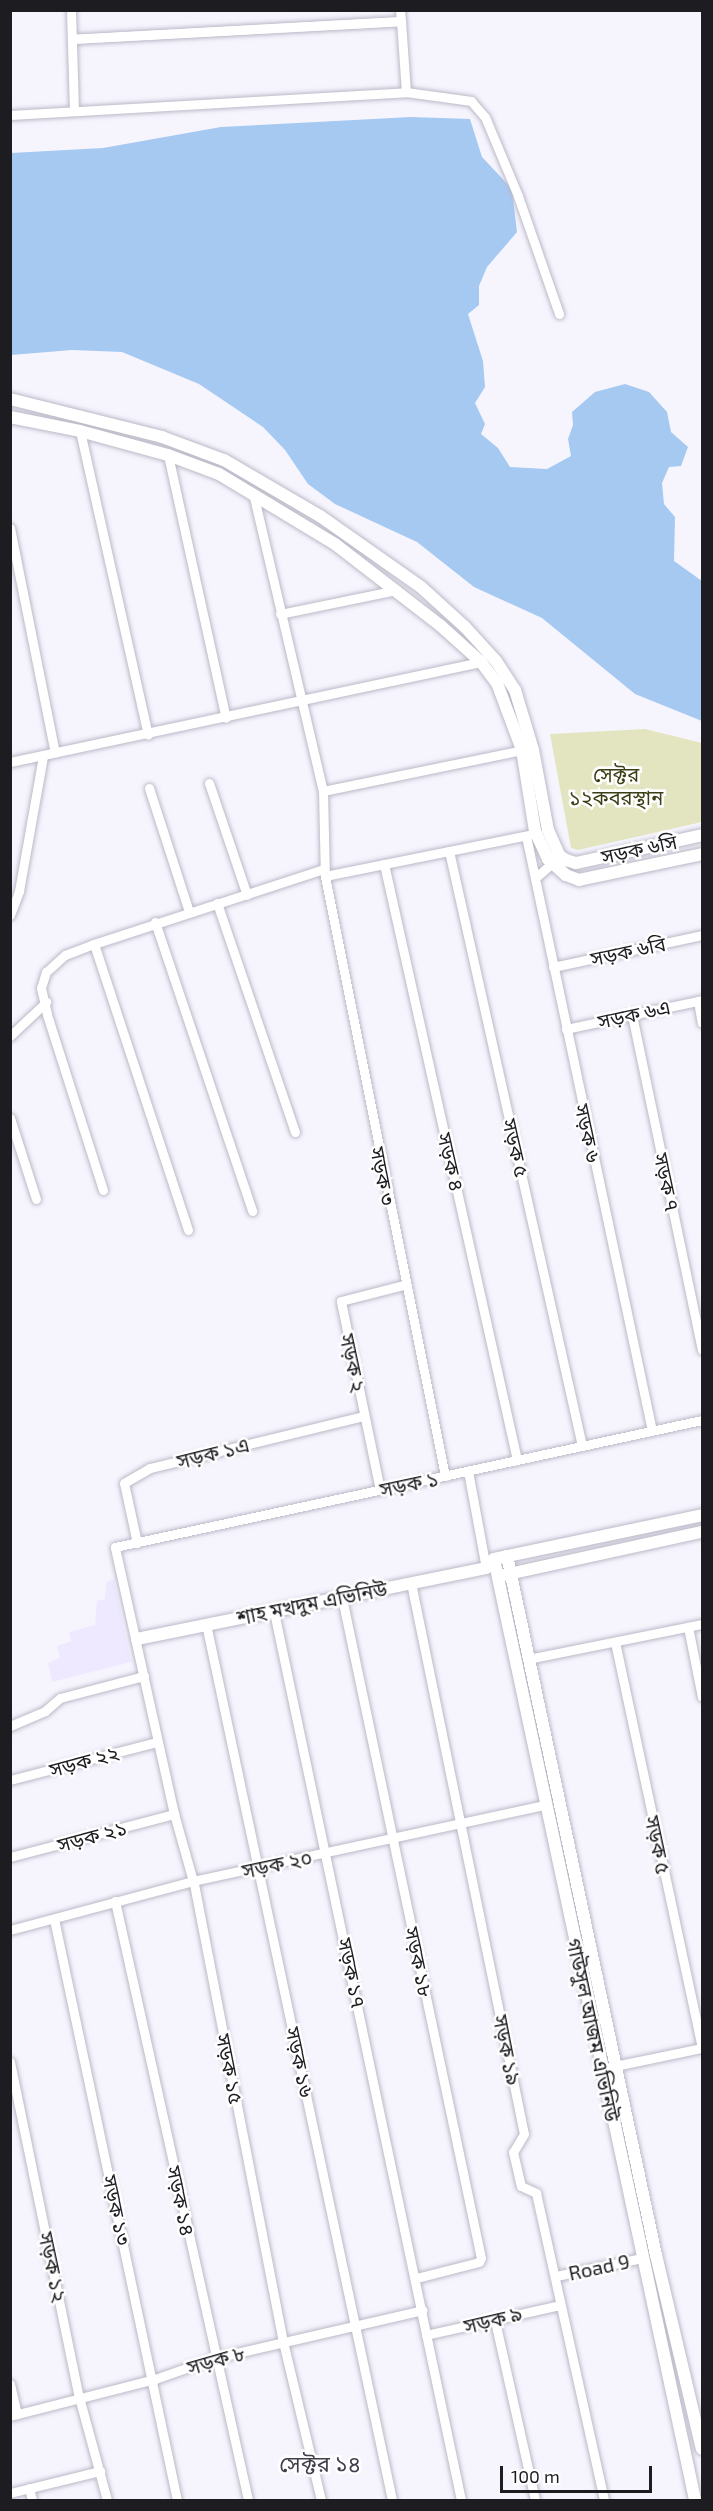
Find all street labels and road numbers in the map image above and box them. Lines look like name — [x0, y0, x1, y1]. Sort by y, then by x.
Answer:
street label: সড়ক ৬সি — [599, 829, 679, 869]
street label: সড়ক ৬বি — [588, 931, 668, 971]
street label: সড়ক ৬এ — [595, 995, 673, 1033]
street label: সড়ক ৬ — [570, 1102, 606, 1164]
street label: সড়ক ৫ — [498, 1116, 534, 1180]
street label: সড়ক ৪ — [433, 1130, 469, 1194]
street label: সড়ক ৩ — [366, 1145, 400, 1207]
street label: সড়ক ৭ — [649, 1151, 685, 1213]
street label: সড়ক ২ — [335, 1332, 371, 1394]
street label: সড়ক ১এ — [174, 1432, 252, 1474]
street label: সড়ক ১ — [378, 1466, 440, 1502]
street label: শাহ মখদুম এভিনিউ — [235, 1577, 389, 1629]
street label: সড়ক ২২ — [47, 1740, 121, 1782]
street label: সড়ক ৫ — [640, 1814, 676, 1876]
street label: সড়ক ২১ — [55, 1815, 129, 1857]
street label: সড়ক ২০ — [240, 1845, 314, 1883]
street label: সড়ক ১৮ — [400, 1925, 438, 1999]
street label: সড়ক ১৭ — [333, 1936, 371, 2010]
street label: গাউসুল আজম এভিনিউ — [562, 1936, 624, 2124]
street label: সড়ক ১৯ — [488, 2013, 526, 2087]
street label: সড়ক ১৬ — [281, 2025, 319, 2099]
street label: সড়ক ১৫ — [211, 2032, 249, 2106]
street label: সড়ক ১৪ — [162, 2164, 200, 2238]
street label: সড়ক ১৩ — [98, 2173, 136, 2247]
street label: সড়ক ১২ — [34, 2230, 72, 2304]
street label: Road 9 — [566, 2249, 632, 2285]
street label: সড়ক ৯ — [461, 2302, 525, 2338]
street label: সড়ক ৮ — [184, 2340, 248, 2380]

